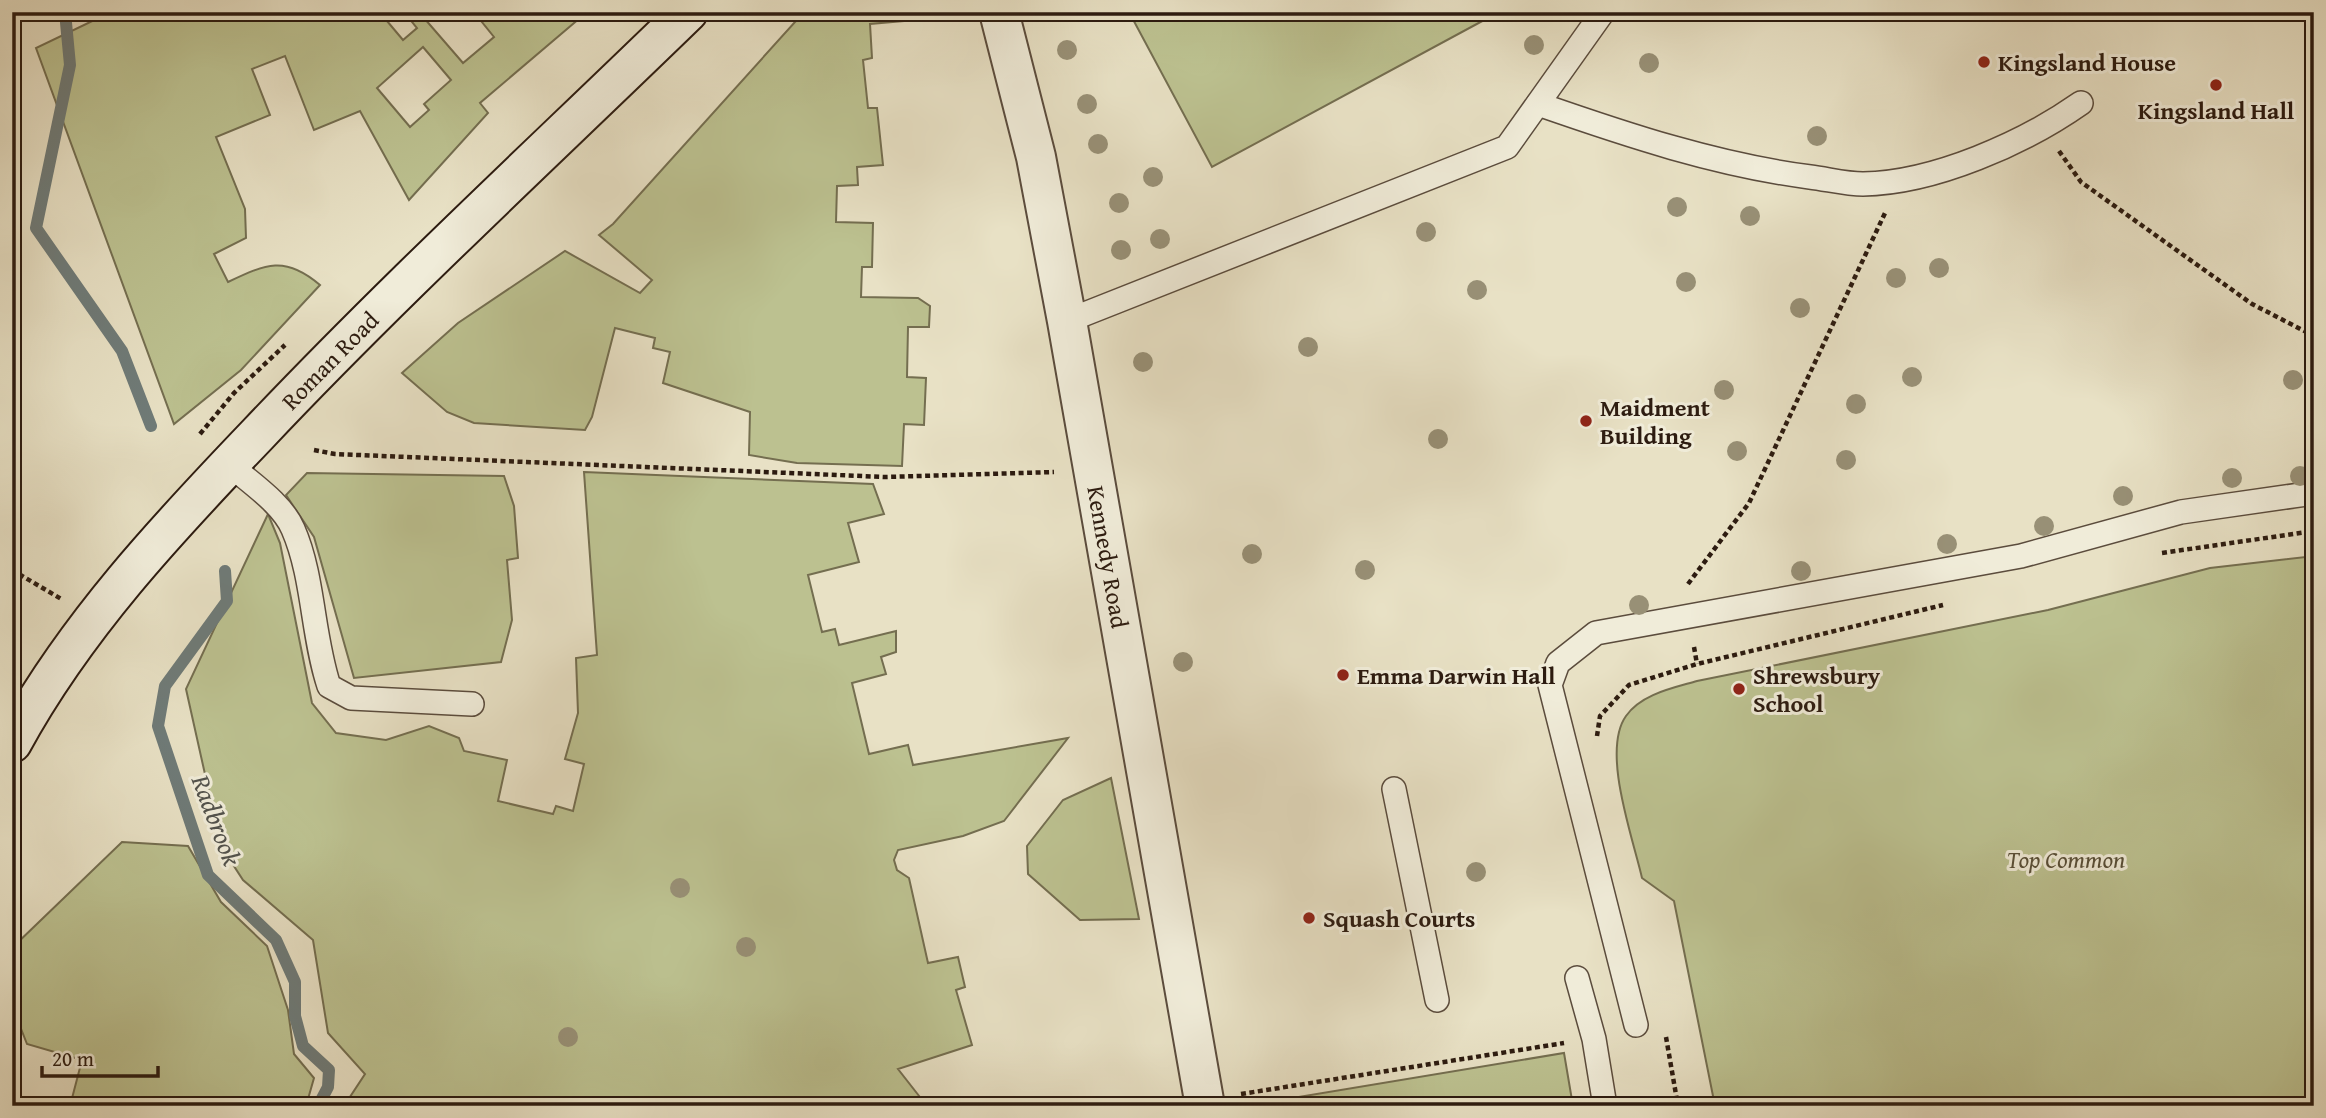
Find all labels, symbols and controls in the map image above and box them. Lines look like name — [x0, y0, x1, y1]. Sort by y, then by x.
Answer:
place label: Kingsland House — [1998, 45, 2176, 80]
marker: Kingsland House — [1976, 54, 1992, 70]
marker: Kingsland Hall — [2208, 77, 2224, 93]
place label: Kingsland Hall — [2138, 93, 2295, 128]
street label: Roman Road — [273, 303, 386, 417]
place label: Maidment Building — [1600, 390, 1710, 453]
marker: Maidment Building — [1578, 413, 1594, 429]
street label: Kennedy Road — [1079, 483, 1138, 631]
place label: Emma Darwin Hall — [1357, 658, 1556, 693]
place label: Shrewsbury School — [1753, 658, 1881, 721]
marker: Emma Darwin Hall — [1335, 667, 1351, 683]
marker: Shrewsbury School — [1731, 681, 1747, 697]
water label: Radbrook — [182, 768, 252, 871]
park label: Top Common — [2007, 842, 2125, 877]
place label: Squash Courts — [1323, 901, 1475, 936]
marker: Squash Courts — [1301, 910, 1317, 926]
scale bar — [42, 1034, 158, 1078]
text: 20 m — [52, 1043, 94, 1074]

